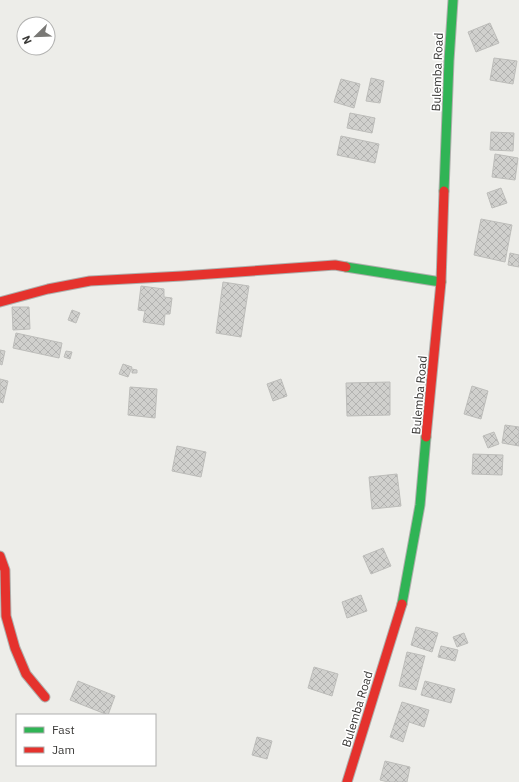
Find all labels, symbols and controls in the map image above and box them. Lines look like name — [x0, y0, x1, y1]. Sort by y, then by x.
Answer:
north arrow — [16, 16, 56, 56]
street label: Bulemba Road — [428, 32, 446, 112]
text: N — [19, 33, 35, 46]
street label: Bulemba Road — [408, 355, 430, 435]
street label: Bulemba Road — [338, 669, 376, 749]
legend — [16, 714, 156, 766]
text: Fast — [52, 722, 75, 737]
text: Jam — [52, 742, 75, 757]

